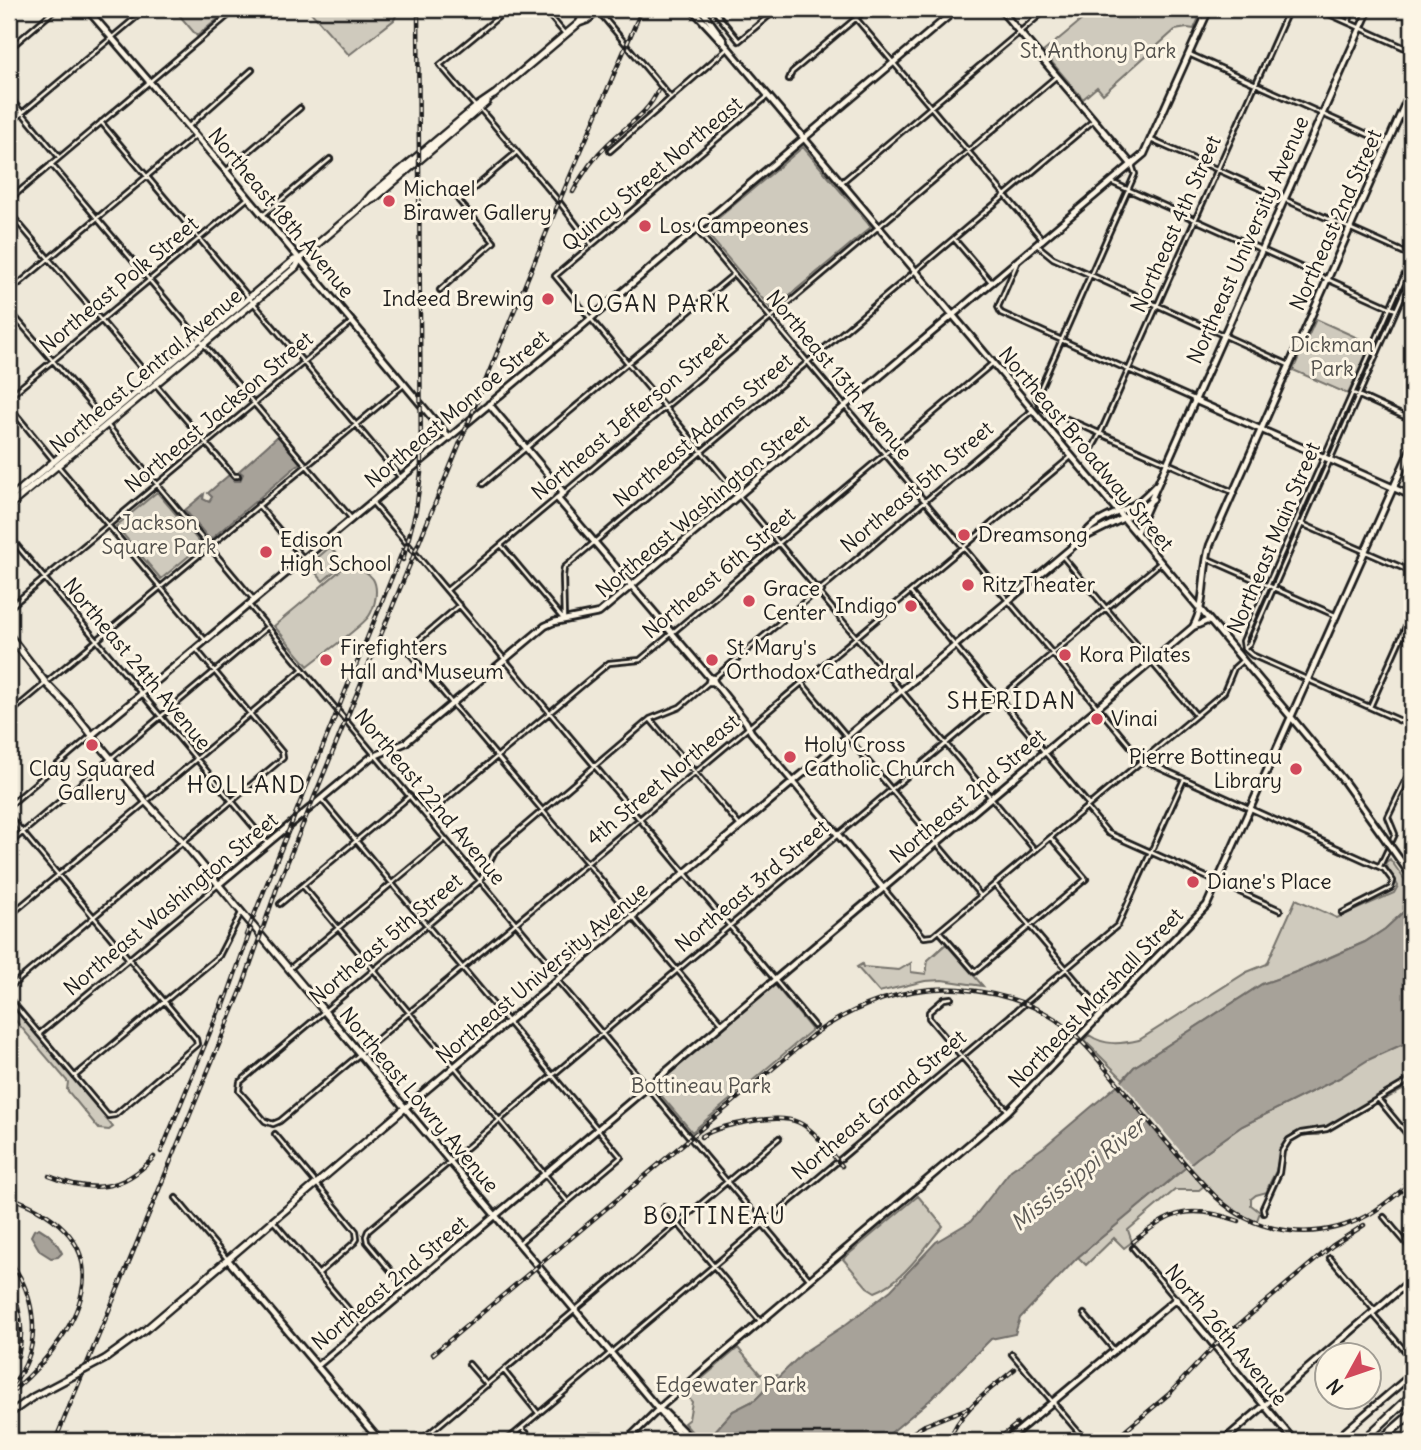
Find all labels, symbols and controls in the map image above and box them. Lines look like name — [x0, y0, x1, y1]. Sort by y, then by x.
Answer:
park label: St. Anthony Park — [1020, 37, 1176, 64]
street label: Quincy Street Northeast — [556, 90, 747, 257]
street label: Northeast University Avenue — [1181, 112, 1314, 368]
street label: Northeast 18th Avenue — [202, 122, 360, 303]
street label: Northeast 2nd Street — [1283, 125, 1388, 315]
street label: Northeast 4th Street — [1124, 131, 1227, 317]
place label: Michael Birawer Gallery — [403, 175, 552, 226]
marker: Michael Birawer Gallery — [381, 193, 397, 209]
street label: Northeast Polk Street — [34, 210, 204, 359]
place label: Los Campeones — [659, 212, 809, 239]
marker: Los Campeones — [637, 218, 653, 234]
street label: Northeast Central Avenue — [44, 282, 247, 459]
street label: Northeast 13th Avenue — [760, 284, 918, 465]
place label: Indeed Brewing — [383, 285, 534, 312]
district label: LOGAN PARK — [573, 289, 731, 318]
marker: Indeed Brewing — [540, 291, 556, 307]
street label: Northeast Monroe Street — [359, 324, 554, 494]
street label: Northeast Jackson Street — [119, 325, 318, 498]
street label: Northeast Jefferson Street — [526, 325, 734, 506]
park label: Dickman Park — [1290, 331, 1374, 382]
street label: Northeast Broadway Street — [993, 341, 1180, 556]
street label: Northeast Adams Street — [608, 347, 798, 512]
street label: Northeast Washington Street — [590, 408, 815, 603]
street label: Northeast 5th Street — [835, 415, 999, 558]
street label: Northeast Main Street — [1221, 438, 1326, 638]
street label: Northeast 6th Street — [637, 501, 801, 644]
park label: Jackson Square Park — [101, 509, 217, 560]
place label: Dreamsong — [978, 521, 1088, 548]
place label: Edison High School — [280, 526, 391, 577]
marker: Dreamsong — [956, 527, 972, 543]
marker: Edison High School — [258, 544, 274, 560]
place label: Ritz Theater — [982, 571, 1096, 598]
street label: Northeast 24th Avenue — [57, 572, 217, 755]
place label: Grace Center — [763, 575, 827, 626]
marker: Ritz Theater — [960, 577, 976, 593]
place label: Indigo — [835, 592, 897, 619]
marker: Grace Center — [741, 593, 757, 609]
marker: Indigo — [903, 598, 919, 614]
place label: Firefighters Hall and Museum — [340, 634, 504, 685]
place label: St. Mary's Orthodox Cathedral — [726, 634, 915, 685]
place label: Kora Pilates — [1079, 641, 1191, 668]
marker: Kora Pilates — [1057, 647, 1073, 663]
marker: Firefighters Hall and Museum — [318, 652, 334, 668]
marker: St. Mary's Orthodox Cathedral — [704, 652, 720, 668]
district label: SHERIDAN — [947, 686, 1077, 715]
street label: Northeast 22nd Avenue — [349, 703, 512, 890]
place label: Vinai — [1111, 705, 1158, 732]
street label: 4th Street Northeast — [581, 708, 745, 851]
marker: Vinai — [1089, 711, 1105, 727]
street label: Northeast 2nd Street — [884, 722, 1051, 869]
place label: Holy Cross Catholic Church — [804, 731, 955, 782]
marker: Clay Squared Gallery — [84, 737, 100, 753]
place label: Pierre Bottineau Library — [1129, 743, 1282, 794]
marker: Holy Cross Catholic Church — [782, 749, 798, 765]
place label: Clay Squared Gallery — [29, 755, 155, 806]
marker: Pierre Bottineau Library — [1288, 761, 1304, 777]
district label: HOLLAND — [187, 770, 307, 799]
street label: Northeast Washington Street — [58, 806, 283, 1001]
street label: Northeast 3rd Street — [669, 813, 834, 958]
street label: Northeast 5th Street — [304, 867, 468, 1010]
place label: Diane's Place — [1207, 868, 1331, 895]
marker: Diane's Place — [1185, 874, 1201, 890]
street label: Northeast University Avenue — [430, 876, 653, 1069]
street label: Northeast Marshall Street — [1002, 902, 1189, 1093]
street label: Northeast Lowry Avenue — [334, 1001, 505, 1198]
street label: Northeast Grand Street — [786, 1024, 972, 1186]
park label: Bottineau Park — [631, 1072, 771, 1099]
water label: Mississippi River — [1004, 1109, 1153, 1237]
district label: BOTTINEAU — [643, 1201, 787, 1230]
street label: Northeast 2nd Street — [306, 1209, 473, 1356]
street label: North 26th Avenue — [1159, 1258, 1294, 1411]
north arrow — [1312, 1342, 1382, 1412]
park label: Edgewater Park — [655, 1371, 807, 1398]
text: N — [1322, 1374, 1348, 1400]

